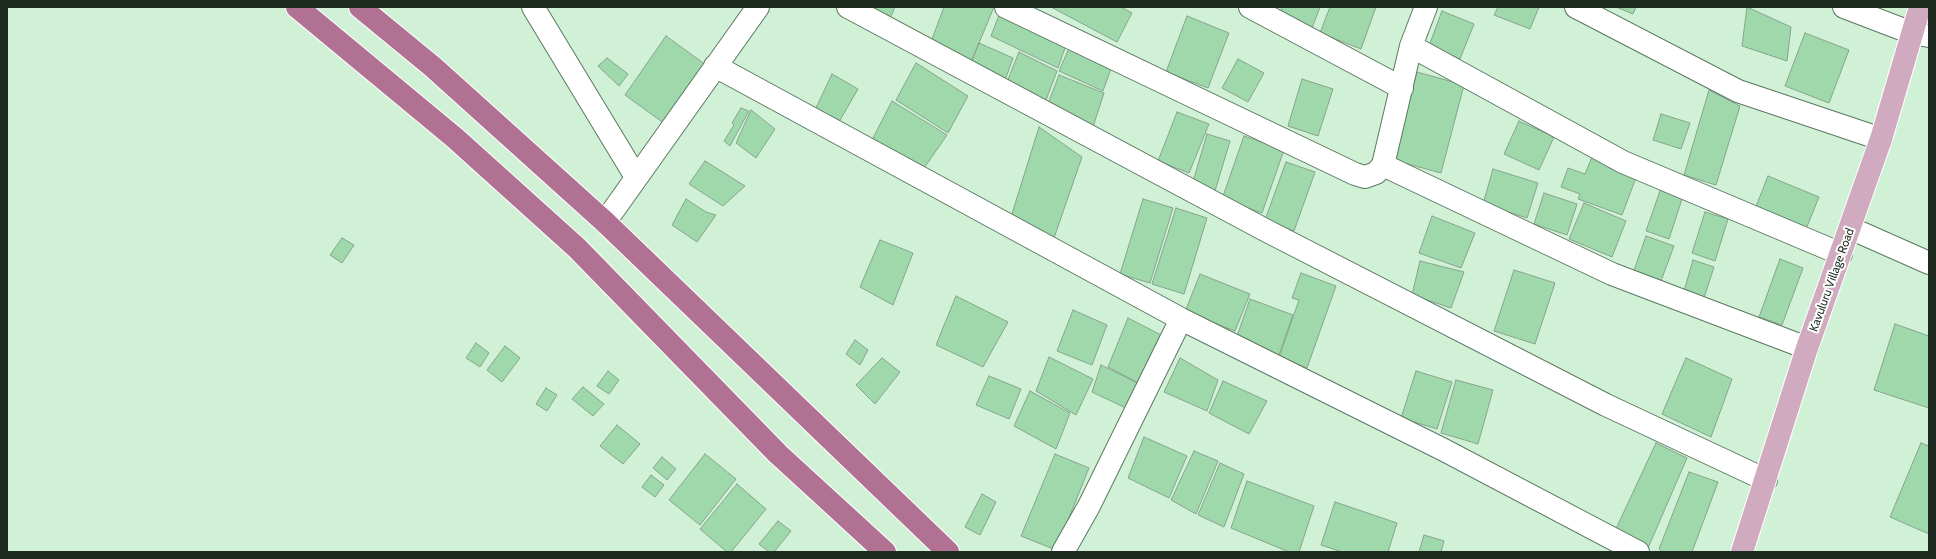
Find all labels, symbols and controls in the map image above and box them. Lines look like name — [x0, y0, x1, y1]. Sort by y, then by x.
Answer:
street label: Kavuluru Village Road — [1807, 226, 1857, 334]

